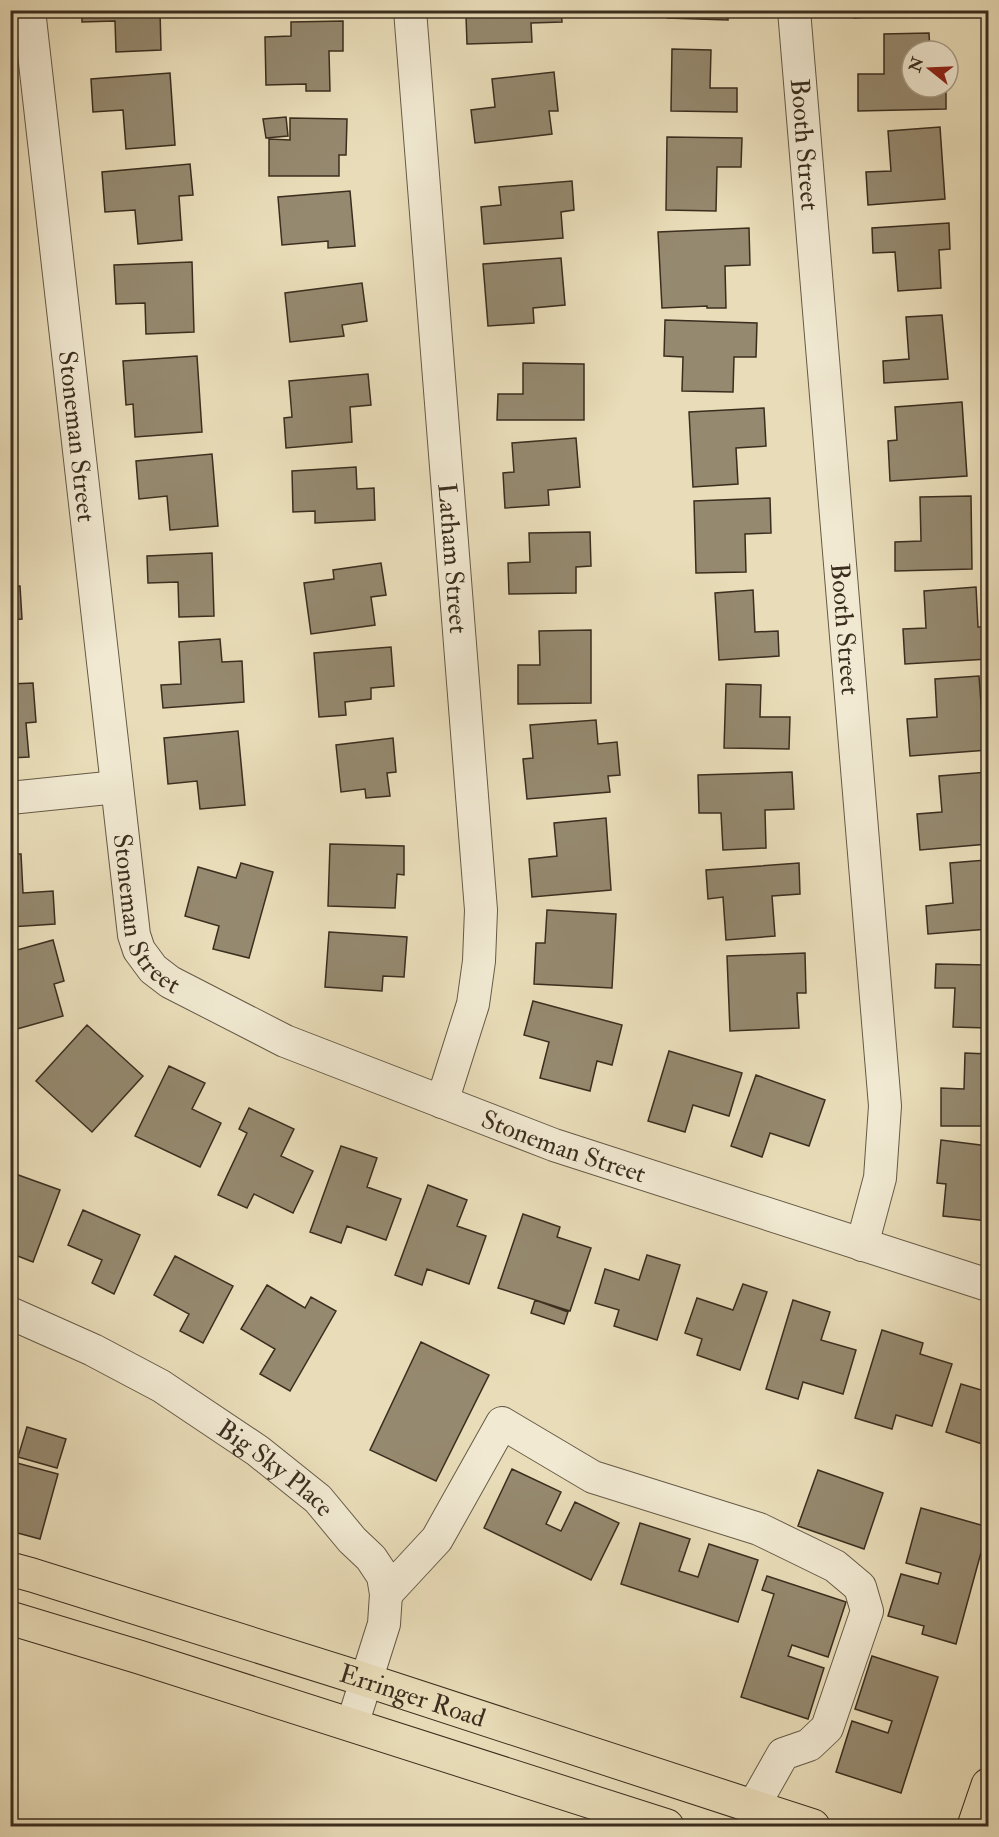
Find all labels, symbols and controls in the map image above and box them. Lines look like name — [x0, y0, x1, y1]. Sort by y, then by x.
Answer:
north arrow — [900, 39, 960, 99]
text: N — [905, 54, 929, 76]
street label: Booth Street — [783, 77, 826, 212]
street label: Stoneman Street — [51, 349, 102, 524]
street label: Latham Street — [430, 482, 474, 635]
street label: Booth Street — [823, 562, 866, 696]
street label: Stoneman Street — [106, 832, 185, 1001]
street label: Stoneman Street — [477, 1103, 650, 1191]
street label: Big Sky Place — [211, 1413, 341, 1523]
street label: Erringer Road — [335, 1658, 490, 1735]

